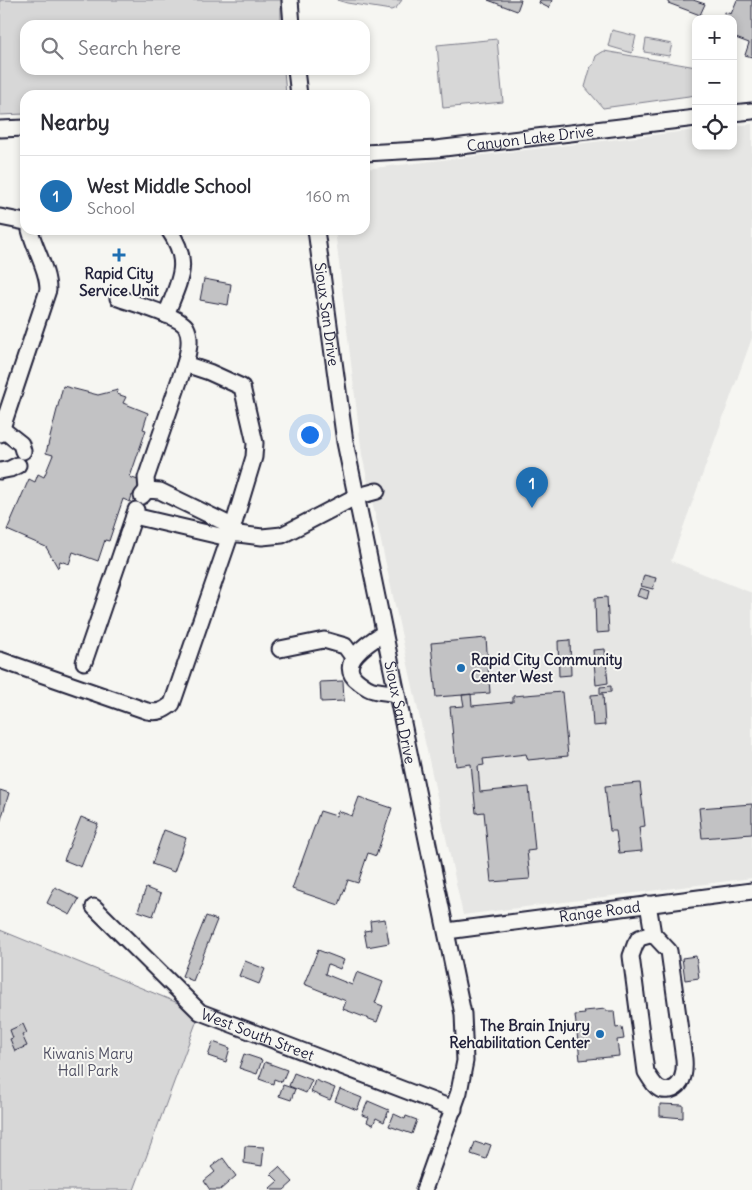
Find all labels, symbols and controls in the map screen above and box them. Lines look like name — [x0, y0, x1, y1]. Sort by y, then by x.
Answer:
map controls — [692, 15, 737, 150]
button: + — [692, 15, 737, 60]
search box — [20, 20, 370, 75]
icon: search — [38, 34, 66, 62]
text: Search here — [78, 36, 181, 60]
button: − — [692, 60, 737, 105]
button: locate — [692, 105, 737, 150]
text: Nearby — [40, 109, 110, 136]
street label: Canyon Lake Drive — [466, 121, 595, 155]
text: West Middle School — [87, 174, 251, 198]
text: 1 — [53, 186, 59, 206]
text: 160 m — [306, 186, 350, 206]
text: School — [87, 198, 135, 218]
marker: Rapid City Service Unit — [112, 248, 126, 262]
street label: Sioux San Drive — [311, 261, 344, 367]
place label: Rapid City Service Unit — [79, 264, 160, 300]
your location — [297, 422, 323, 448]
pin: 1 — [516, 467, 548, 508]
place label: Rapid City Community Center West — [471, 650, 622, 686]
street label: Sioux San Drive — [381, 659, 421, 765]
marker: Rapid City Community Center West — [455, 662, 467, 674]
street label: Range Road — [558, 896, 642, 926]
street label: West South Street — [198, 1004, 317, 1064]
place label: The Brain Injury Rehabilitation Center — [449, 1016, 591, 1052]
marker: The Brain Injury Rehabilitation Center — [594, 1028, 606, 1040]
park label: Kiwanis Mary Hall Park — [43, 1044, 133, 1080]

